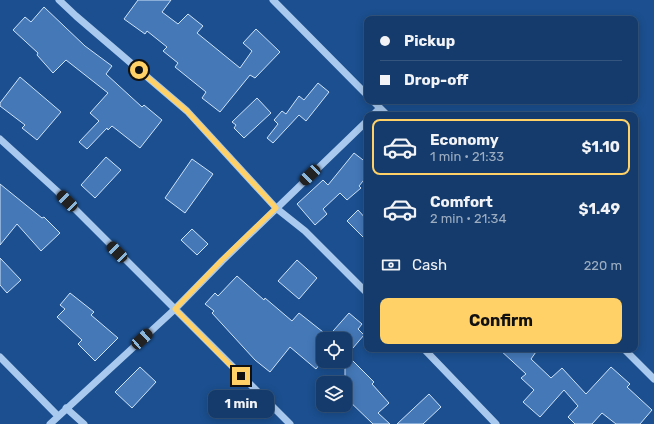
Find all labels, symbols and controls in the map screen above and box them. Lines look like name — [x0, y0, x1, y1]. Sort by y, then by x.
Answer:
text: Pickup — [404, 32, 455, 50]
route start — [130, 61, 148, 79]
text: Drop-off — [404, 71, 468, 89]
icon: car — [382, 129, 418, 165]
text: Economy — [430, 131, 499, 149]
text: $1.10 — [582, 138, 620, 156]
text: 1 min · 21:33 — [430, 149, 504, 164]
car — [297, 162, 323, 188]
car — [54, 188, 80, 214]
icon: car — [382, 191, 418, 227]
text: Comfort — [430, 193, 493, 211]
text: $1.49 — [579, 200, 620, 218]
text: 2 min · 21:34 — [430, 211, 506, 226]
car — [104, 239, 130, 265]
icon: cash — [380, 254, 402, 276]
text: Cash — [412, 256, 447, 274]
text: 220 m — [584, 258, 622, 273]
button: Confirm — [380, 298, 622, 344]
car — [129, 327, 155, 351]
map controls — [316, 332, 352, 412]
button: locate — [316, 332, 352, 368]
route end — [232, 367, 250, 385]
button: layers — [316, 376, 352, 412]
callout: 1 min — [208, 390, 274, 418]
text: 1 min — [224, 396, 258, 411]

